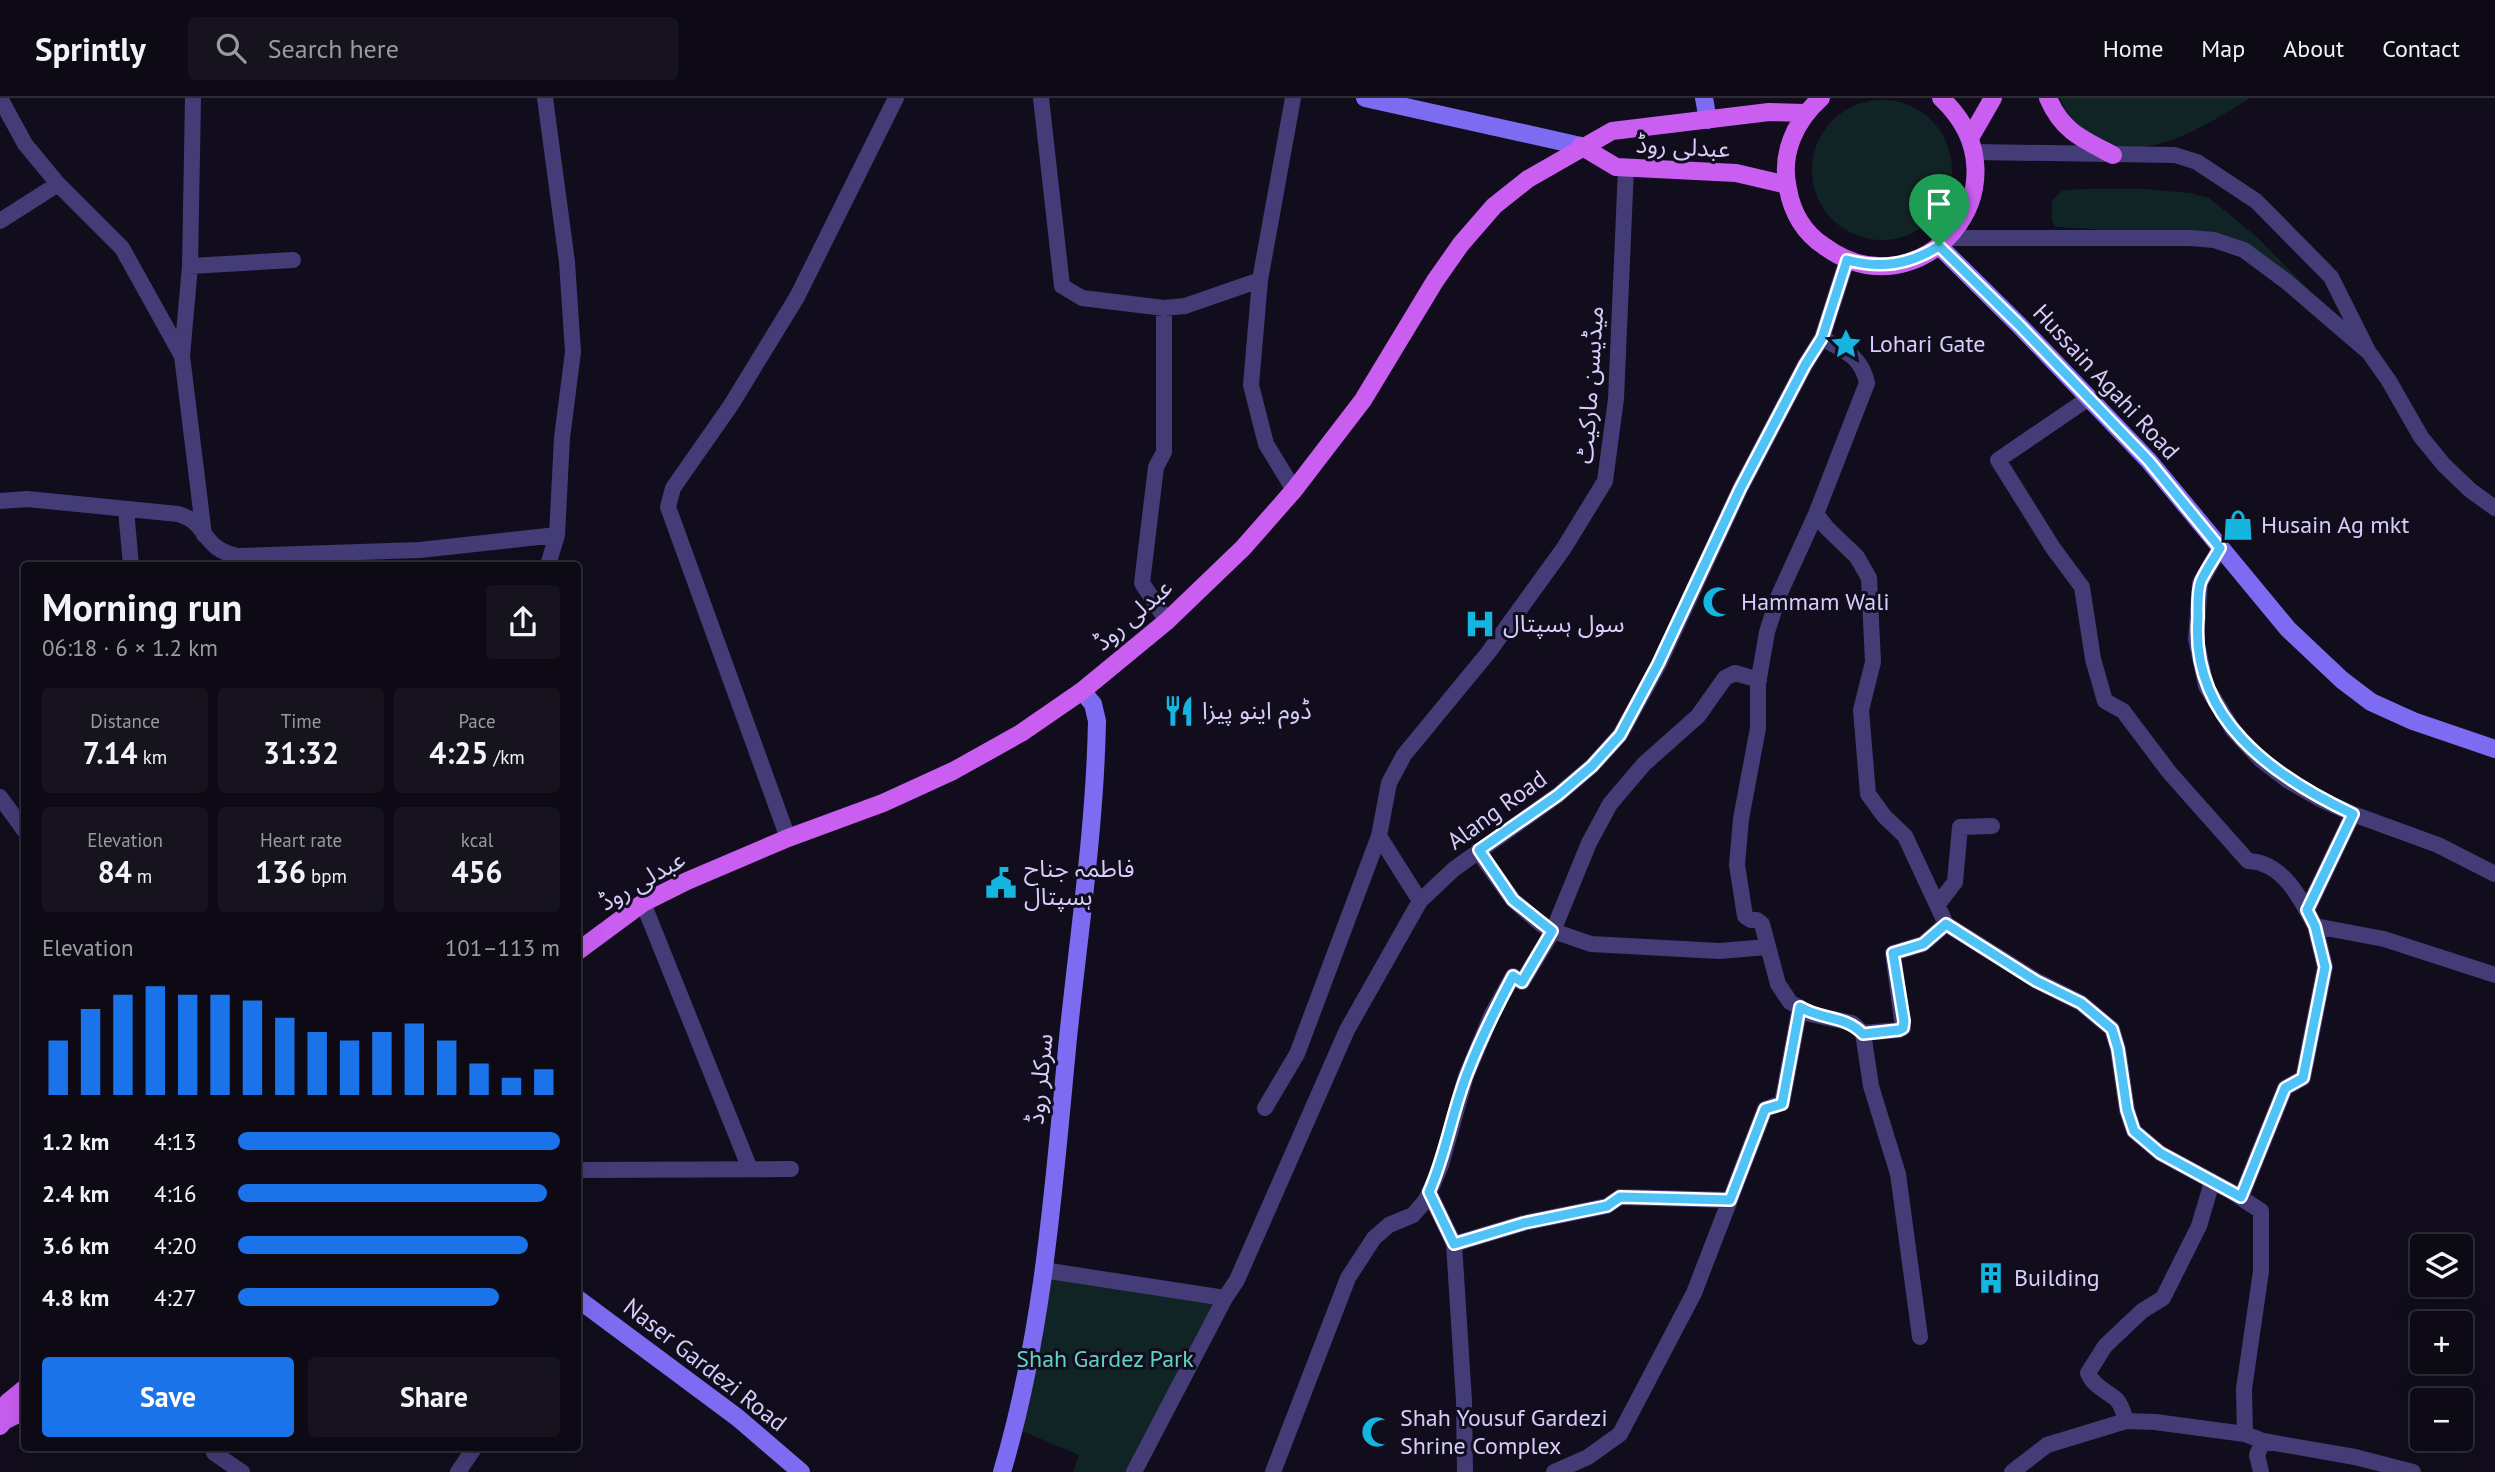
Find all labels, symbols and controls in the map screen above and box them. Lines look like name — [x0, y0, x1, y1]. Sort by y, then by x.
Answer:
search box — [188, 17, 678, 80]
text: Sprintly — [35, 27, 146, 70]
icon: search — [212, 29, 250, 67]
text: Search here — [268, 32, 399, 65]
text: Home — [2103, 33, 2163, 64]
text: Map — [2201, 33, 2245, 64]
text: About — [2283, 33, 2344, 64]
text: Contact — [2382, 33, 2460, 64]
street label: عبدلی روڈ — [1635, 129, 1731, 164]
pin — [1909, 174, 1969, 246]
icon: arrive — [1920, 185, 1958, 223]
street label: Hussain Agahi Road — [2026, 297, 2186, 466]
street label: میڈیسن مارکیٹ — [1569, 305, 1610, 465]
place icon: Lohari Gate — [1829, 327, 1863, 361]
place label: Lohari Gate — [1869, 328, 1986, 359]
shop icon: Husain Ag mkt — [2221, 508, 2255, 542]
place label: Husain Ag mkt — [2261, 509, 2409, 540]
street label: عبدلی روڈ — [1087, 572, 1178, 657]
text: Morning run — [42, 582, 242, 631]
button: share — [486, 585, 560, 659]
mosque icon: Hammam Wali — [1701, 585, 1735, 619]
place label: Hammam Wali — [1741, 586, 1890, 617]
hospital icon: سول ہسپتال — [1463, 607, 1497, 641]
place label: سول ہسپتال — [1503, 608, 1625, 639]
text: 06:18 · 6 × 1.2 km — [42, 633, 218, 662]
restaurant icon: ڈوم اینو پیزا — [1162, 694, 1196, 728]
place label: ڈوم اینو پیزا — [1202, 695, 1312, 729]
text: Distance — [90, 709, 160, 733]
text: Time — [281, 709, 321, 733]
text: Pace — [458, 709, 496, 733]
text: 7.14 — [83, 733, 138, 772]
text: 31:32 — [263, 733, 339, 772]
text: 4:25 — [429, 733, 488, 772]
text: km — [138, 745, 167, 769]
text: /km — [488, 745, 525, 769]
street label: Alang Road — [1441, 763, 1553, 856]
text: Elevation — [87, 828, 163, 852]
text: Heart rate — [260, 828, 342, 852]
text: kcal — [461, 828, 493, 852]
street label: عبدلی روڈ — [593, 844, 690, 918]
text: 84 — [98, 852, 132, 891]
text: 136 — [255, 852, 306, 891]
text: 456 — [451, 852, 503, 891]
place label: فاطمہ جناح ہسپتال — [1024, 853, 1134, 912]
text: m — [132, 864, 152, 888]
text: bpm — [306, 864, 347, 888]
public building icon: فاطمہ جناح ہسپتال — [984, 866, 1018, 900]
text: Elevation — [42, 933, 134, 962]
text: 101–113 m — [445, 933, 560, 962]
street label: سرکلر روڈ — [1019, 1032, 1060, 1126]
text: 1.2 km — [42, 1127, 109, 1156]
text: 4:13 — [154, 1127, 197, 1156]
text: 2.4 km — [42, 1179, 109, 1208]
text: 4:16 — [154, 1179, 197, 1208]
text: 3.6 km — [42, 1231, 109, 1260]
text: 4:20 — [154, 1231, 197, 1260]
map controls — [2410, 1234, 2473, 1451]
button: layers — [2410, 1234, 2473, 1297]
building icon: Building — [1974, 1261, 2008, 1295]
place label: Building — [2014, 1262, 2100, 1293]
text: 4.8 km — [42, 1283, 109, 1312]
text: 4:27 — [154, 1283, 197, 1312]
street label: Naser Gardezi Road — [617, 1291, 793, 1438]
button: + — [2410, 1311, 2473, 1374]
park label: Shah Gardez Park — [1016, 1343, 1194, 1374]
button: Save — [42, 1357, 294, 1437]
button: Share — [308, 1357, 560, 1437]
button: − — [2410, 1388, 2473, 1451]
place label: Shah Yousuf Gardezi Shrine Complex — [1400, 1402, 1608, 1461]
mosque icon: Shah Yousuf Gardezi Shrine Complex — [1360, 1415, 1394, 1449]

